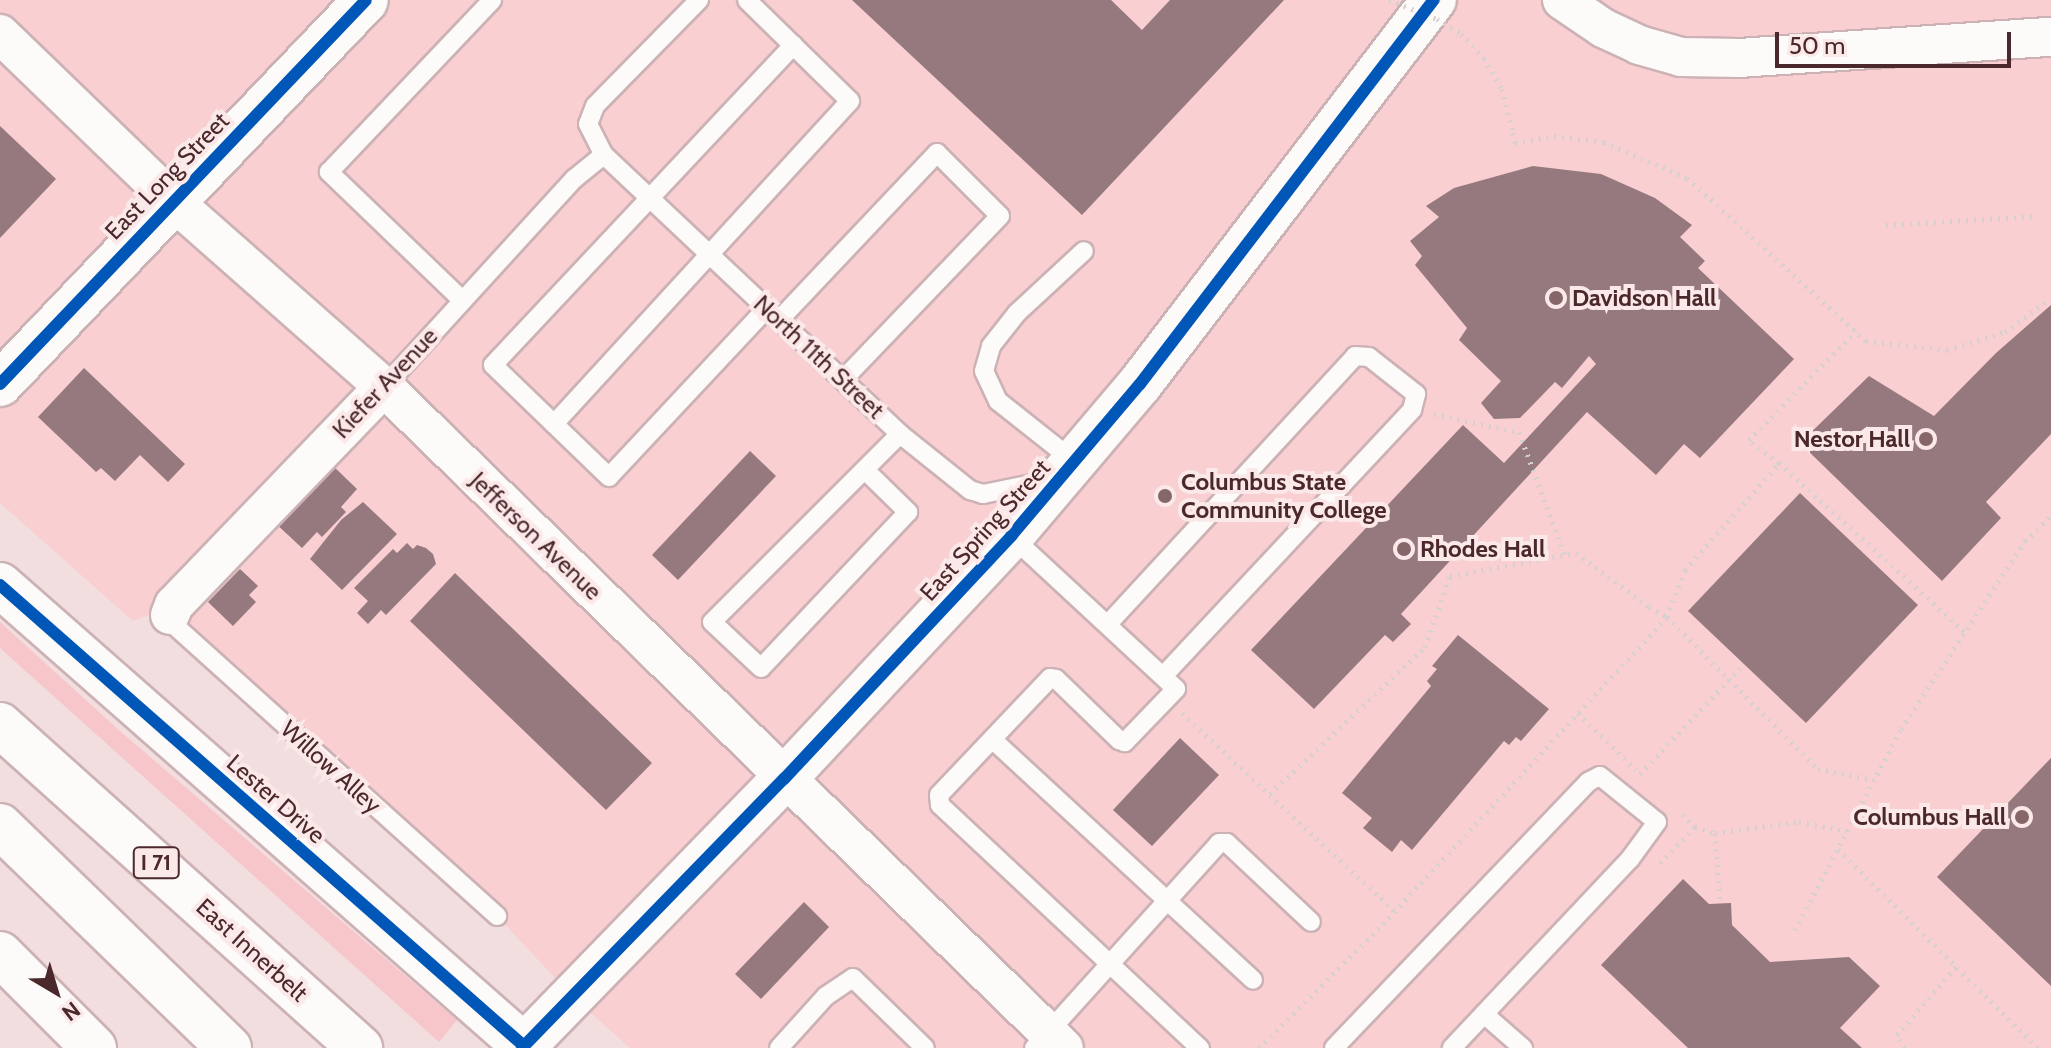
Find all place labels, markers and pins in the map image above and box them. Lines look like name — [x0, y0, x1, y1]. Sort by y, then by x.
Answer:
place label: Davidson Hall — [1572, 284, 1716, 312]
marker: Davidson Hall — [1547, 289, 1565, 307]
place label: Nestor Hall — [1794, 425, 1910, 453]
marker: Nestor Hall — [1917, 430, 1935, 448]
place label: Columbus State Community College — [1181, 468, 1387, 524]
marker: Columbus State Community College — [1156, 487, 1174, 505]
place label: Rhodes Hall — [1420, 535, 1545, 563]
marker: Rhodes Hall — [1395, 540, 1413, 558]
place label: Columbus Hall — [1853, 803, 2006, 831]
marker: Columbus Hall — [2013, 808, 2031, 826]

